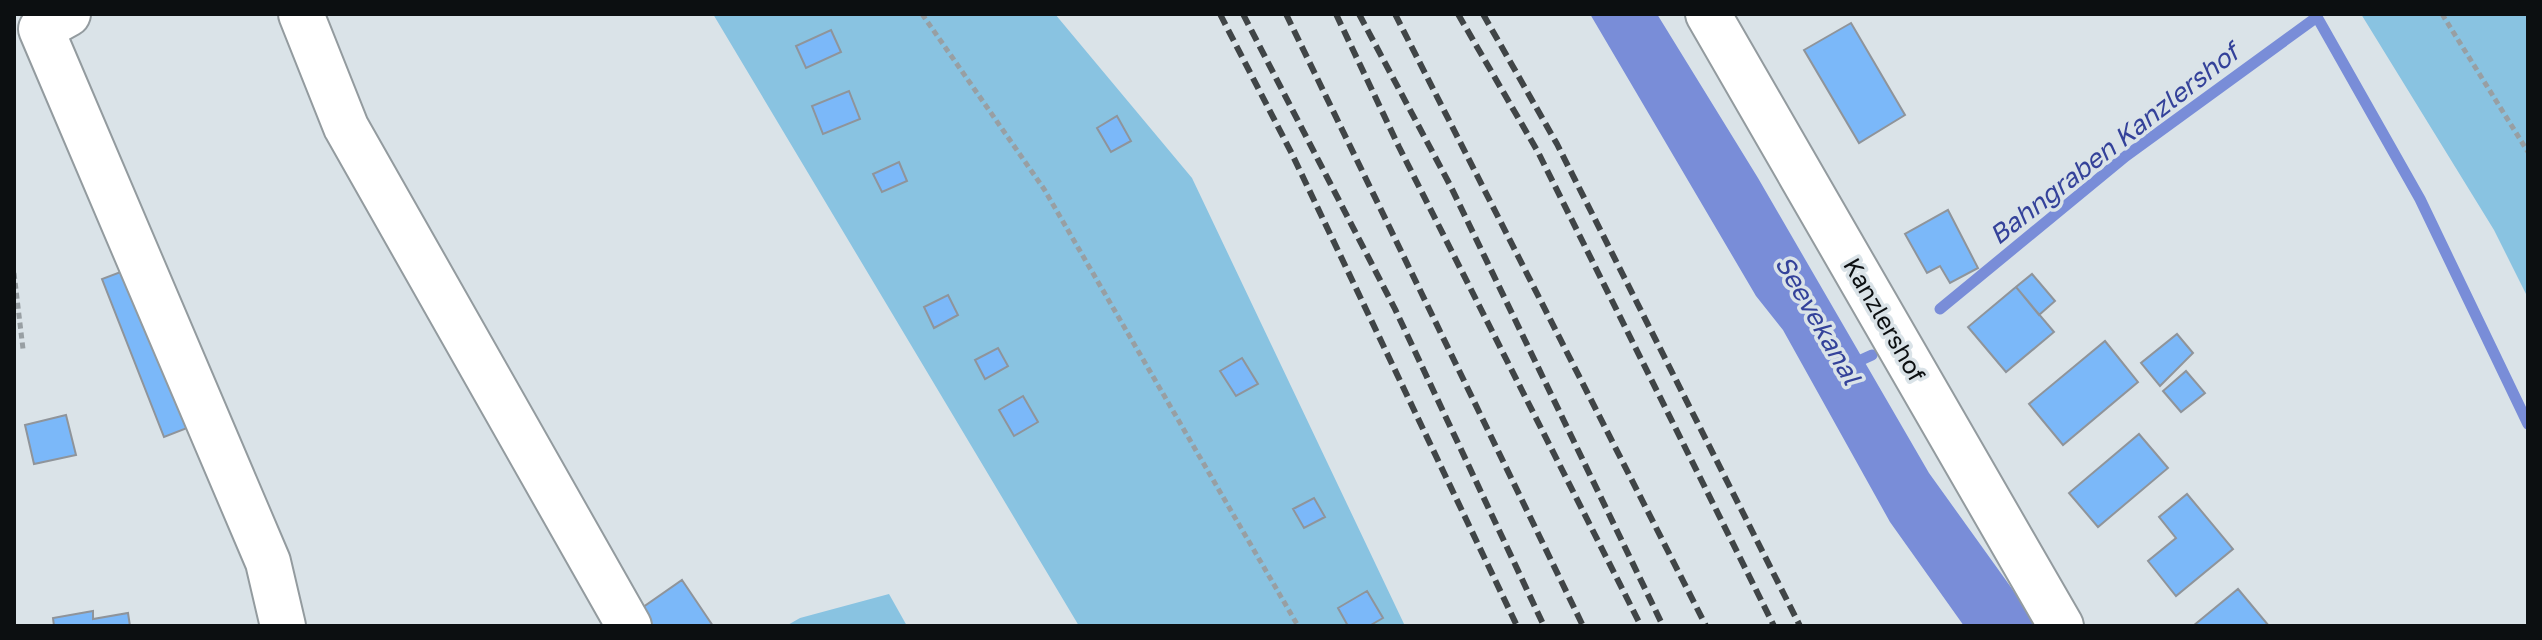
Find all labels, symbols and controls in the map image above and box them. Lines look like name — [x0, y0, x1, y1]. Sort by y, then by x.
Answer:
water label: Bahngraben Kanzlershof — [1983, 34, 2248, 251]
water label: Seevekanal — [1769, 250, 1869, 391]
street label: Kanzlershof — [1838, 252, 1932, 386]

